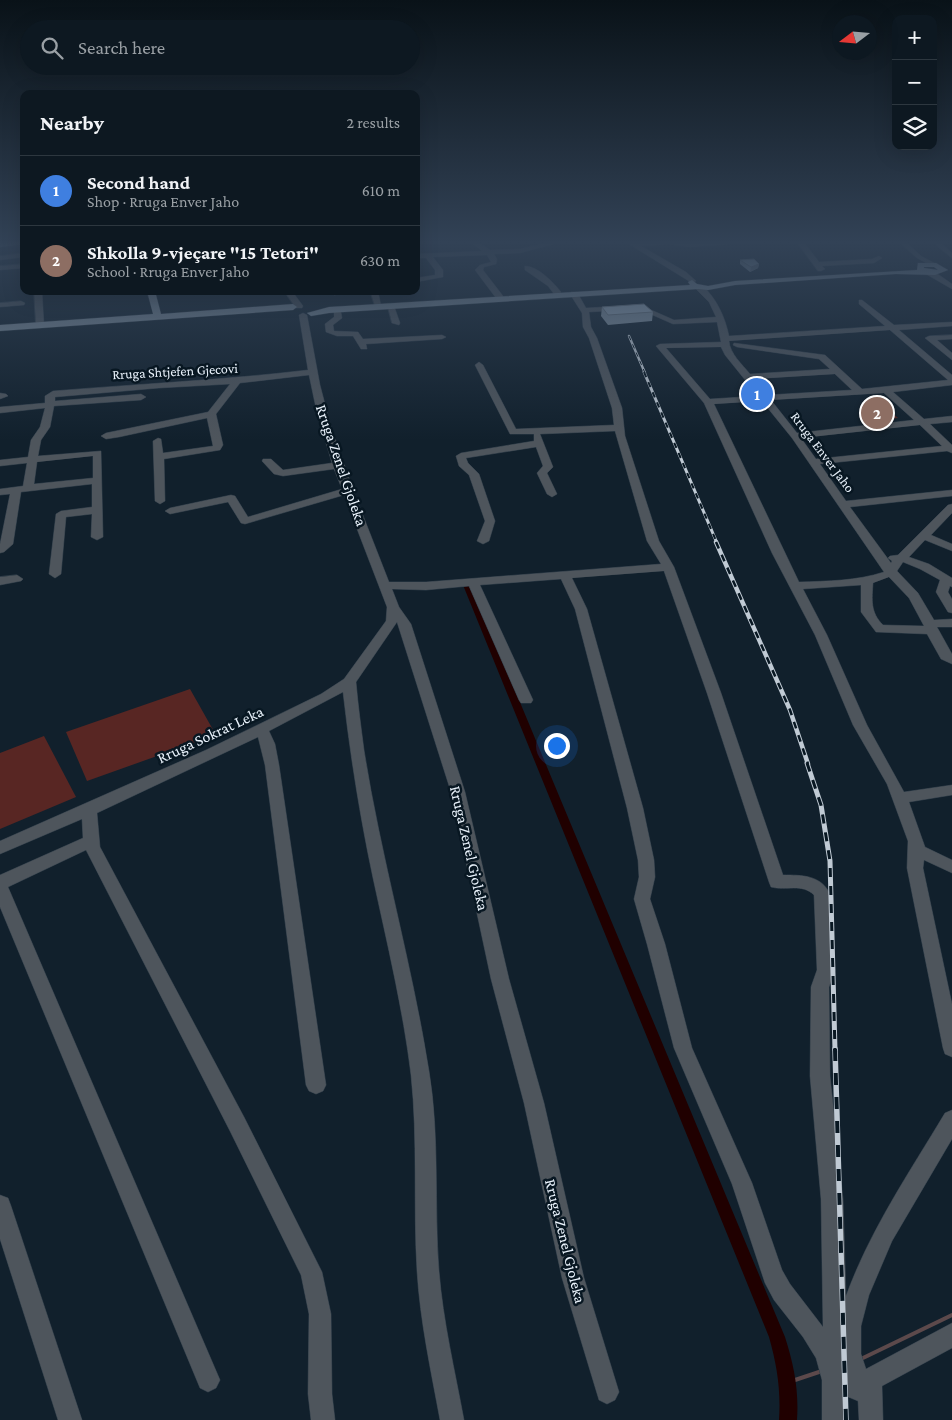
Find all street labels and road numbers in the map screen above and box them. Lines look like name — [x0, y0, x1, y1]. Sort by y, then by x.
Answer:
street label: Rruga Shtjefen Gjecovi — [112, 360, 239, 383]
street label: Rruga Zenel Gjoleka — [312, 402, 371, 529]
street label: Rruga Enver Jaho — [788, 409, 858, 495]
street label: Rruga Sokrat Leka — [154, 702, 267, 767]
street label: Rruga Zenel Gjoleka — [446, 784, 492, 913]
street label: Rruga Zenel Gjoleka — [541, 1177, 589, 1306]

